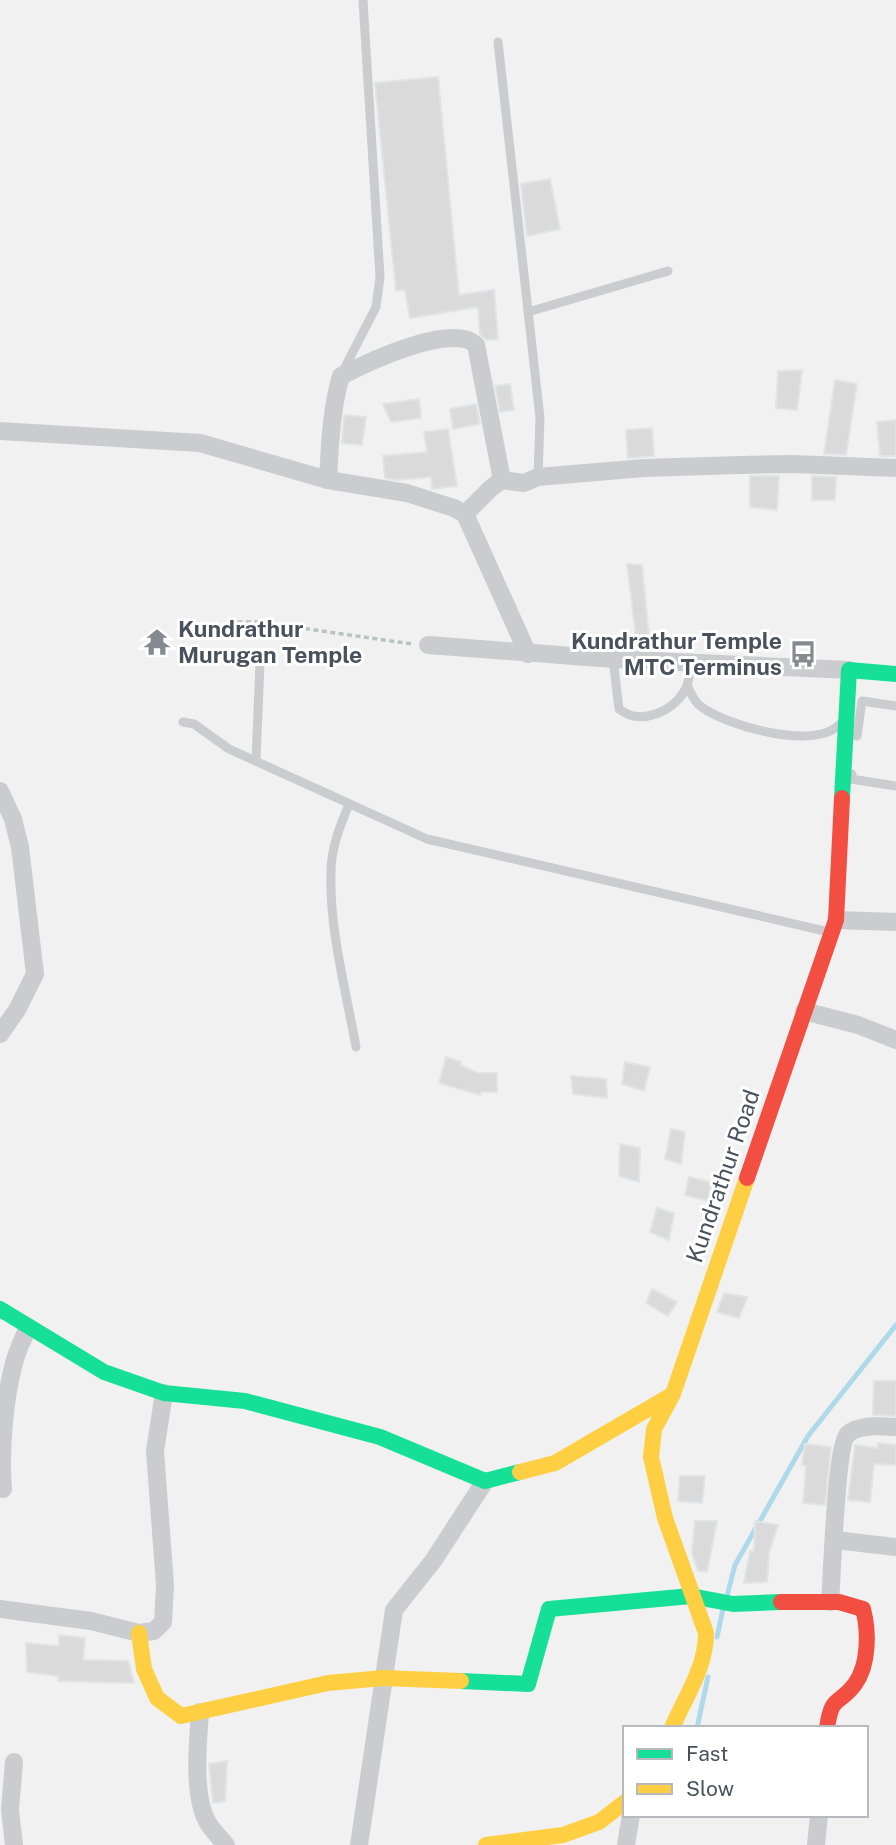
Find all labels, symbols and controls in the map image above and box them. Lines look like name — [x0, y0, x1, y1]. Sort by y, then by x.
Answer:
place label: Kundrathur Murugan Temple — [178, 615, 362, 668]
temple icon: Kundrathur Murugan Temple — [142, 627, 172, 657]
place label: Kundrathur Temple MTC Terminus — [571, 627, 782, 680]
bus stop icon: Kundrathur Temple MTC Terminus — [788, 639, 818, 669]
street label: Kundrathur Road — [680, 1086, 765, 1266]
legend — [623, 1726, 868, 1817]
text: Fast — [686, 1741, 728, 1766]
text: Slow — [686, 1776, 734, 1801]

